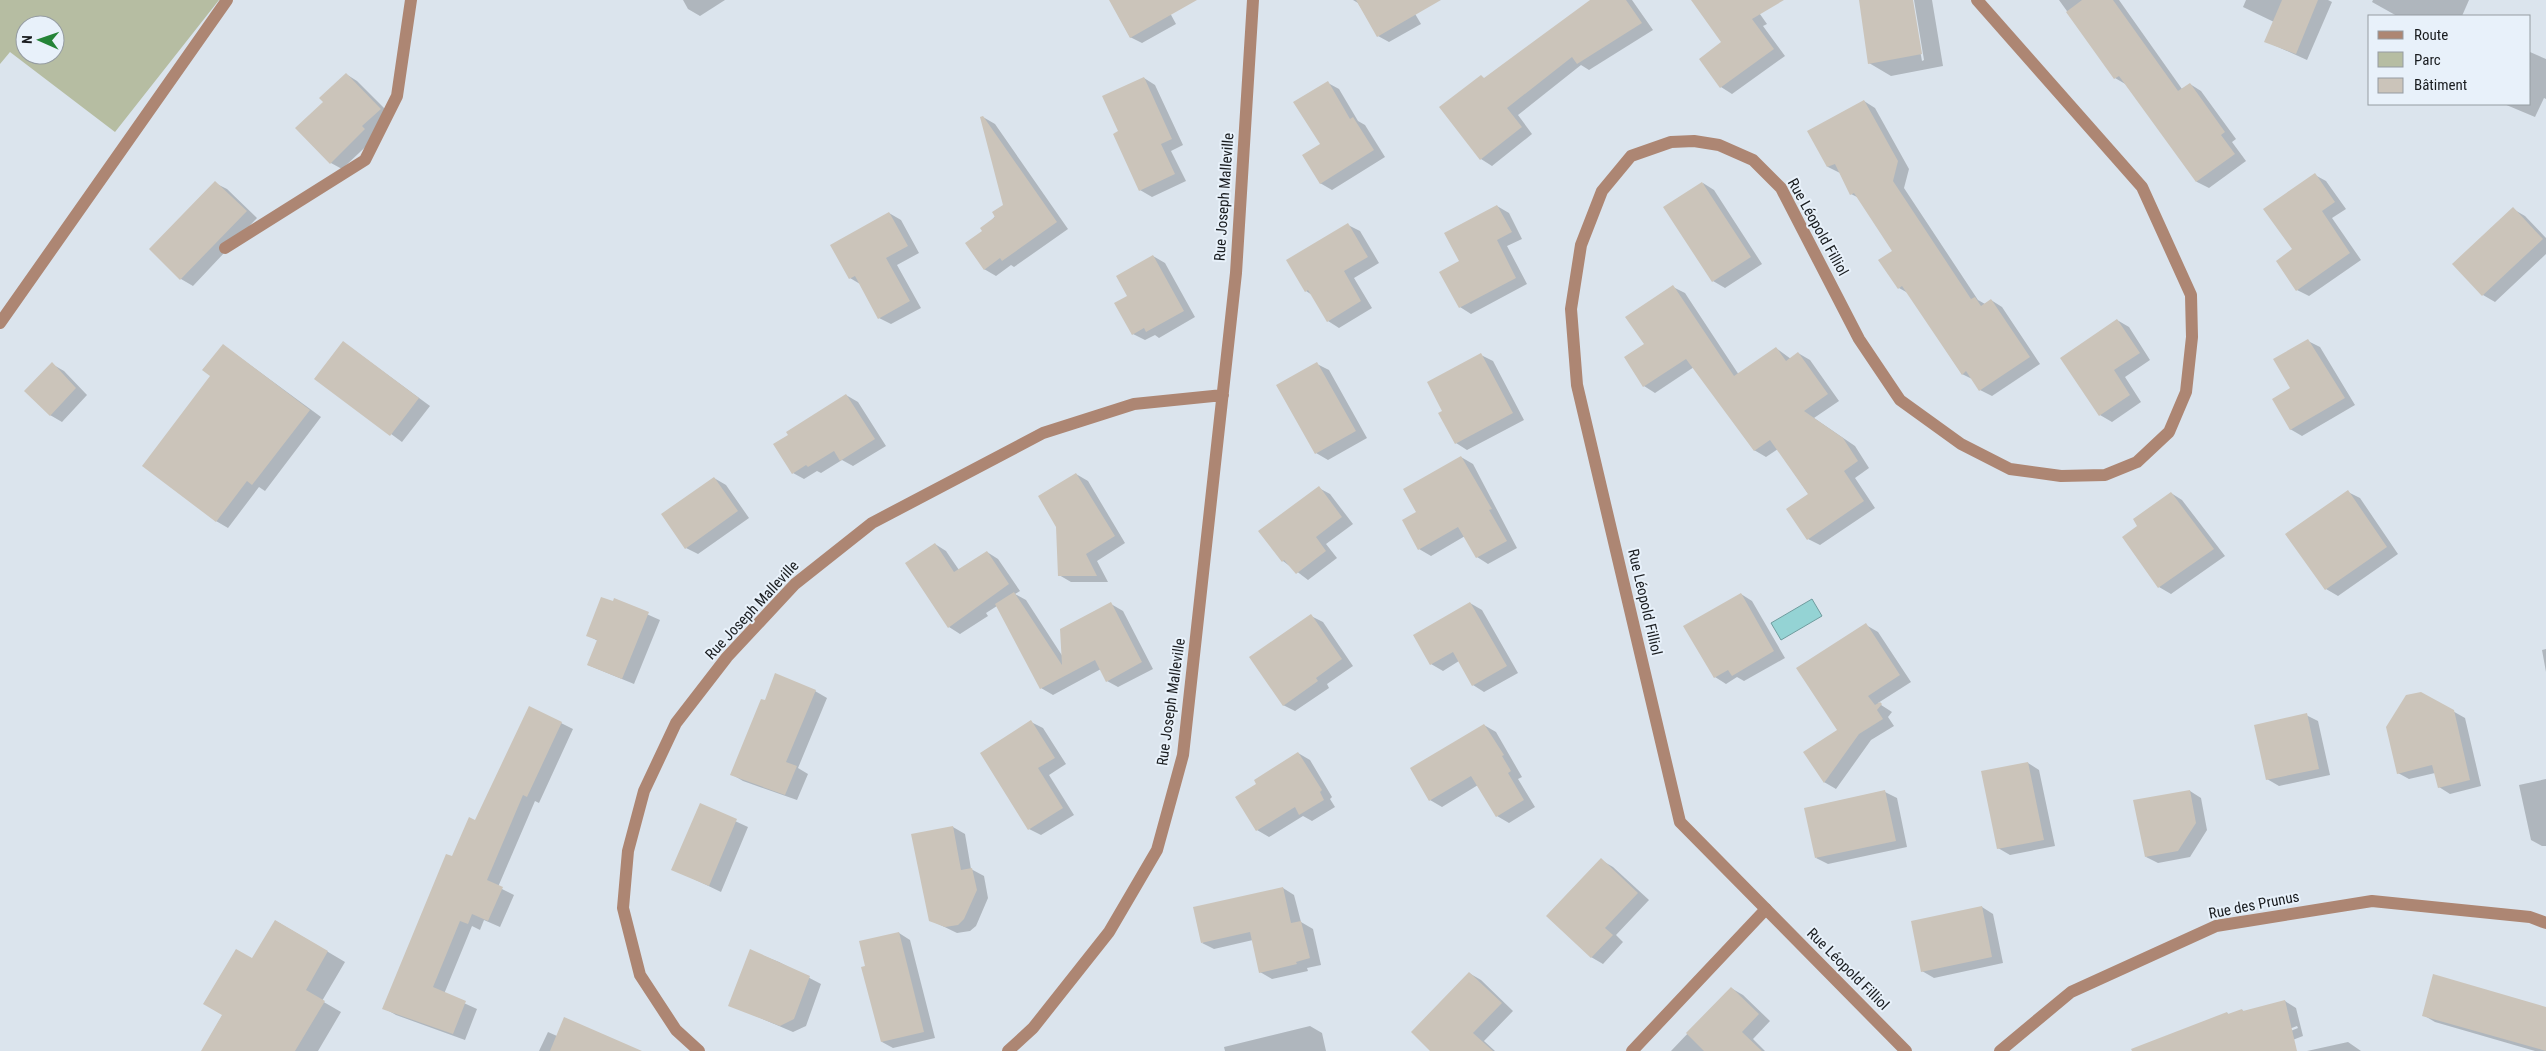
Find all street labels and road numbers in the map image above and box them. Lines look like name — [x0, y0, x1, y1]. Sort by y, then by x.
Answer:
street label: Rue Joseph Malleville — [1211, 132, 1237, 262]
street label: Rue Léopold Filliol — [1784, 175, 1852, 279]
street label: Rue Léopold Filliol — [1624, 547, 1666, 657]
street label: Rue Joseph Malleville — [702, 557, 802, 663]
street label: Rue Joseph Malleville — [1153, 637, 1189, 767]
street label: Rue des Prunus — [2207, 887, 2301, 923]
street label: Rue Léopold Filliol — [1803, 924, 1893, 1014]

